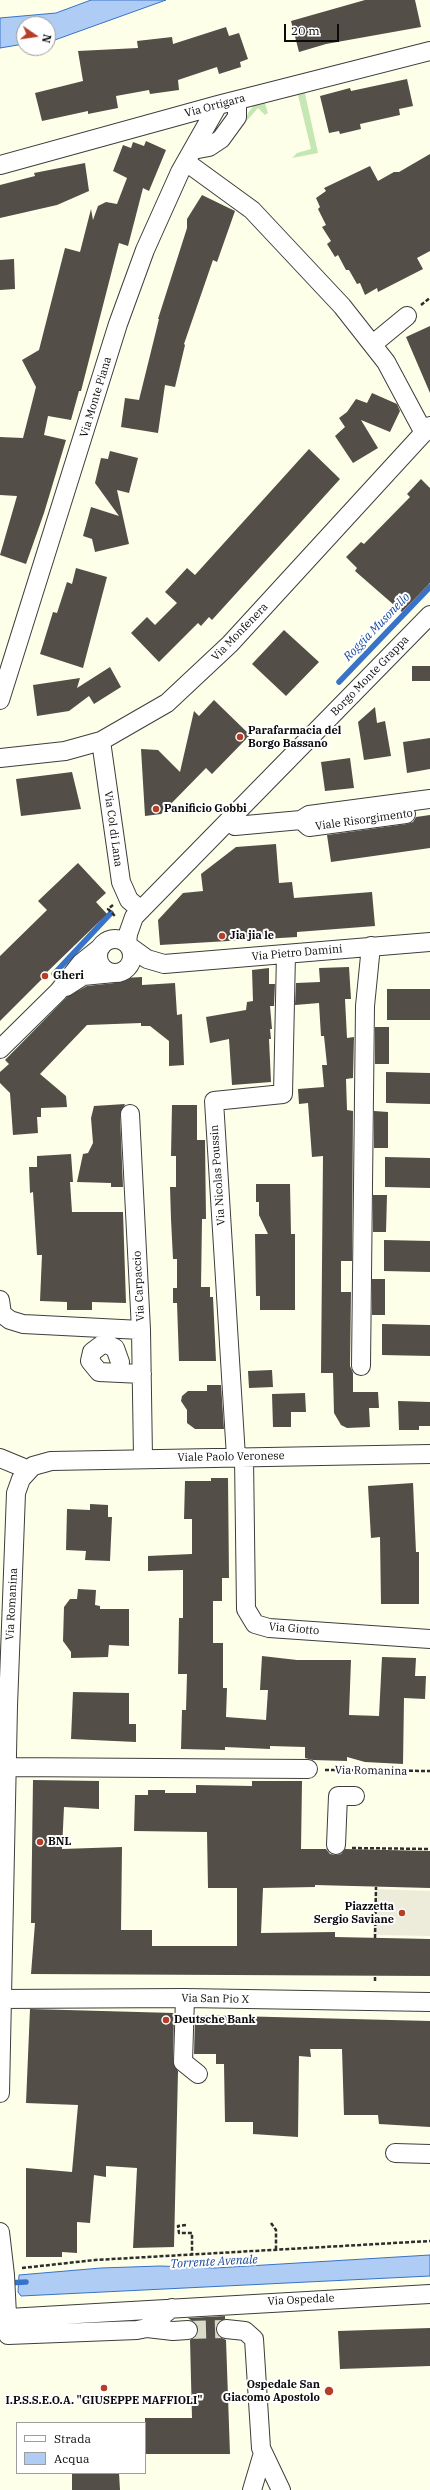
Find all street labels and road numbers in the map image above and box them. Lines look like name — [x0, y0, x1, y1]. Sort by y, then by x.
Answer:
street label: Via Ortigara — [183, 92, 247, 120]
street label: Via Monte Piana — [77, 355, 115, 439]
street label: Via Monfenera — [209, 600, 271, 664]
street label: Borgo Monte Grappa — [328, 633, 412, 719]
street label: Via Col di Lana — [101, 790, 125, 868]
street label: Viale Risorgimento — [314, 807, 414, 833]
street label: Via Pietro Damini — [251, 942, 343, 964]
street label: Via Nicolas Poussin — [208, 1124, 228, 1226]
street label: Via Carpaccio — [131, 1250, 147, 1322]
street label: Viale Paolo Veronese — [177, 1449, 285, 1465]
street label: Via Romanina — [4, 1567, 20, 1641]
street label: Via Giotto — [268, 1620, 320, 1638]
street label: Via Romanina — [335, 1764, 407, 1778]
street label: Via San Pio X — [181, 1992, 249, 2006]
street label: Via Ospedale — [267, 2292, 335, 2308]

